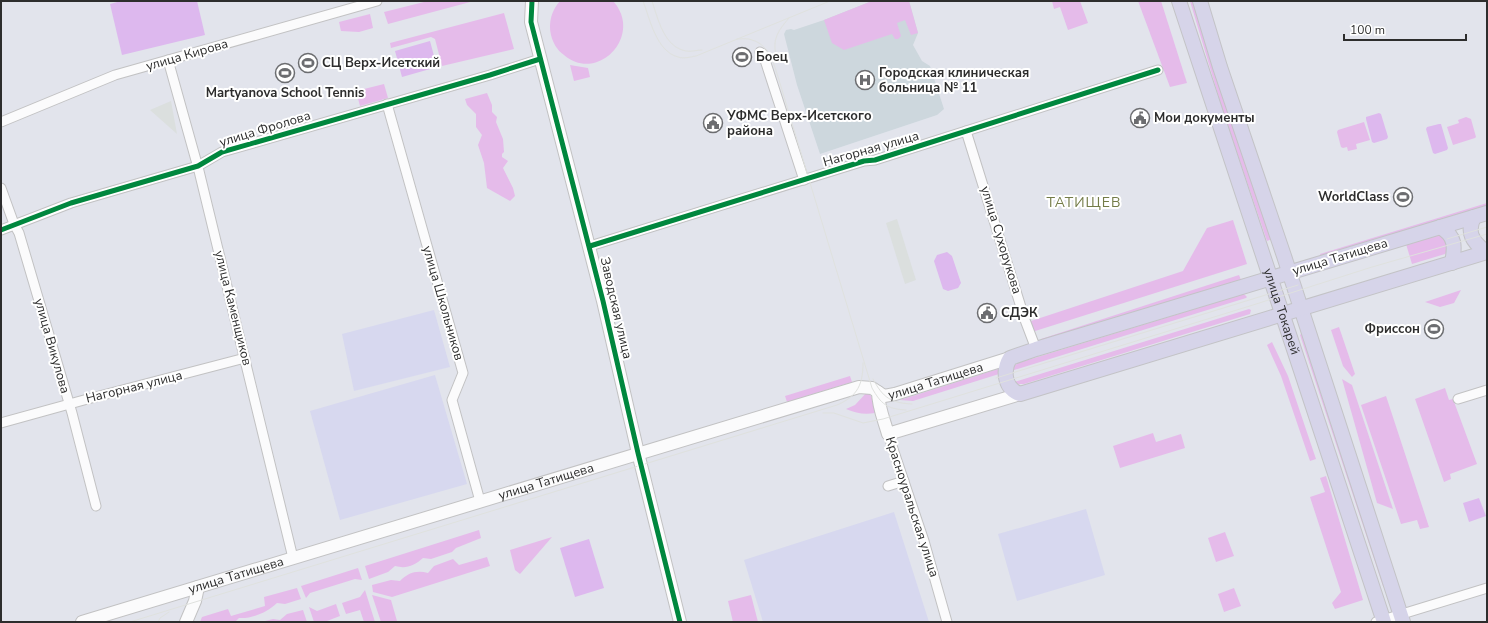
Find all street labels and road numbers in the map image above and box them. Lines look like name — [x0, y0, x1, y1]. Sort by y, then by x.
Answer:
street label: улица Кирова — [144, 35, 230, 75]
street label: улица Фролова — [217, 107, 313, 151]
street label: Нагорная улица — [821, 127, 921, 171]
street label: улица Сухорукова — [976, 184, 1026, 296]
street label: улица Татищева — [1290, 234, 1390, 280]
street label: улица Школьников — [418, 244, 468, 362]
street label: улица Каменщиков — [210, 249, 256, 367]
street label: Заводская улица — [596, 255, 636, 361]
street label: улица Токарей — [1259, 266, 1304, 357]
street label: улица Викулова — [30, 296, 74, 396]
street label: улица Татищева — [887, 358, 985, 404]
street label: Нагорная улица — [84, 366, 184, 408]
street label: Красноуральская улица — [881, 434, 943, 580]
street label: улица Татищева — [496, 459, 596, 505]
street label: улица Татищева — [186, 552, 286, 598]

